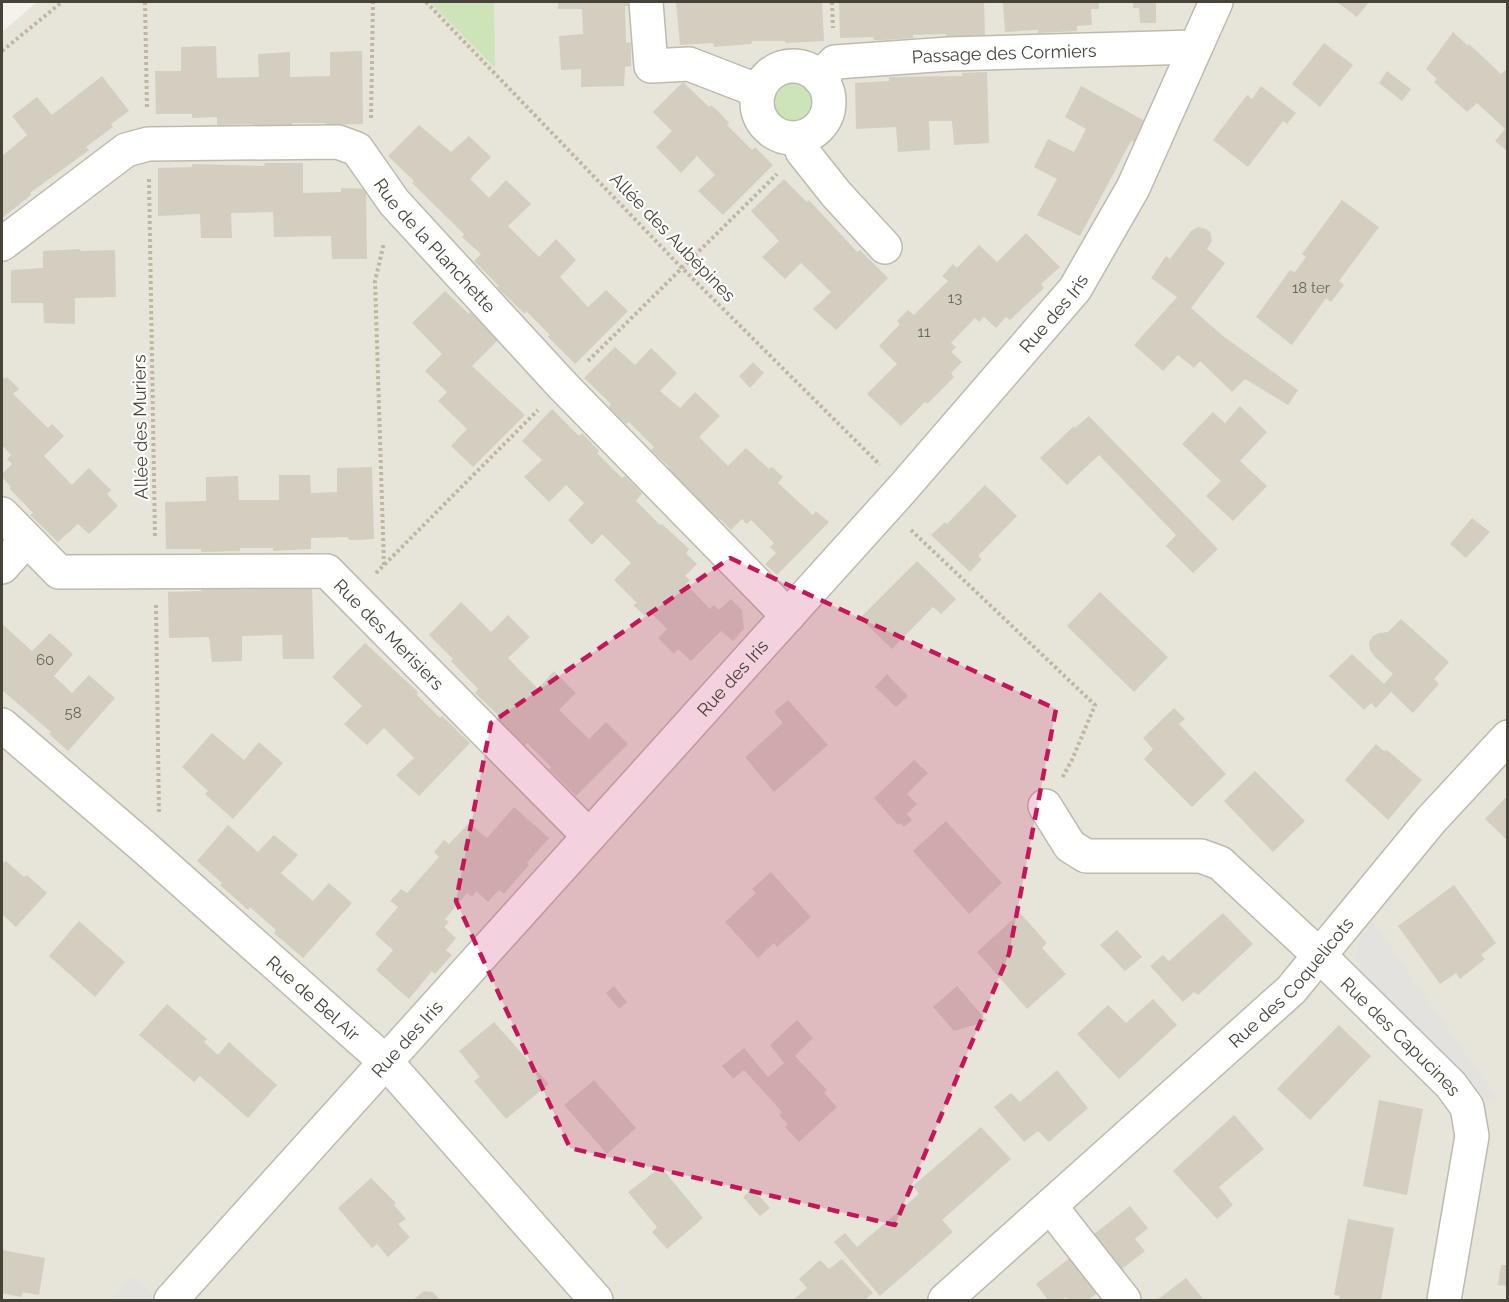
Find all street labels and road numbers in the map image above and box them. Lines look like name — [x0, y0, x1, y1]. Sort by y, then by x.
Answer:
street label: Passage des Cormiers — [911, 39, 1097, 67]
street label: Allée des Aubépines — [606, 168, 740, 306]
street label: Rue de la Planchette — [370, 174, 501, 317]
street label: Rue des Iris — [1015, 270, 1092, 357]
street label: Allée des Muriers — [128, 354, 152, 500]
street label: Rue des Merisiers — [330, 574, 449, 694]
street label: Rue des Iris — [692, 635, 772, 720]
street label: Rue des Coquelicots — [1224, 913, 1357, 1052]
street label: Rue de Bel Air — [263, 951, 365, 1045]
street label: Rue des Capucines — [1337, 972, 1466, 1100]
street label: Rue des Iris — [367, 996, 447, 1081]

